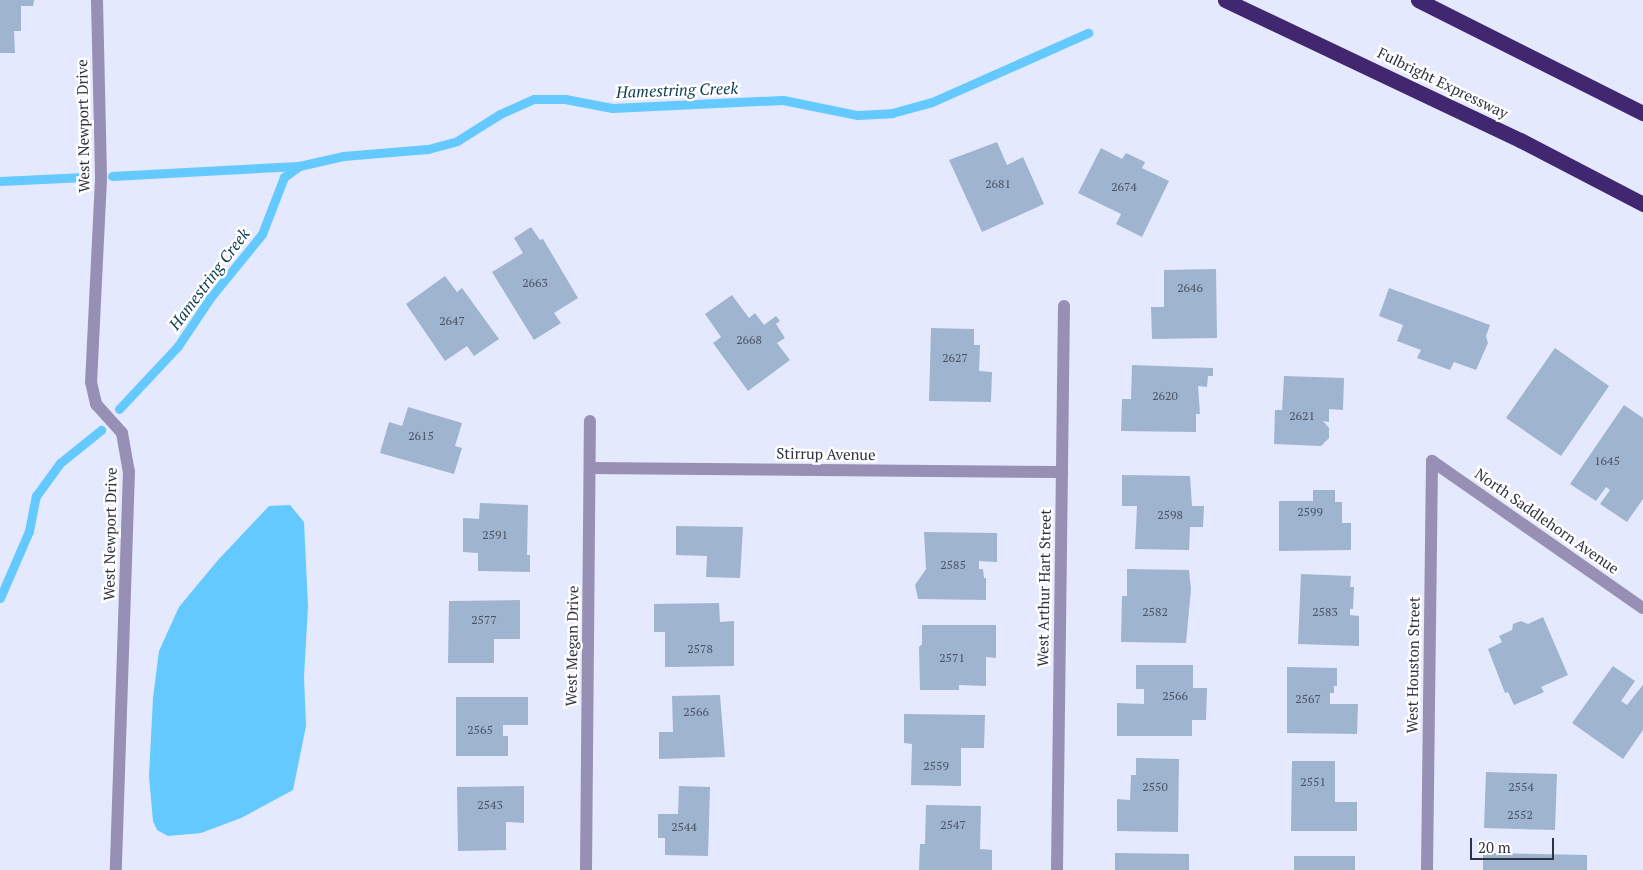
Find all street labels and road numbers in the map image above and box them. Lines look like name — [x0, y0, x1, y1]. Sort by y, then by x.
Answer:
street label: Fulbright Expressway — [1375, 44, 1511, 122]
street label: West Newport Drive — [73, 59, 93, 193]
street label: Stirrup Avenue — [776, 444, 876, 464]
street label: North Saddlehorn Avenue — [1471, 464, 1623, 578]
street label: West Newport Drive — [100, 467, 120, 601]
street label: West Arthur Hart Street — [1034, 509, 1054, 667]
street label: West Megan Drive — [562, 586, 582, 706]
street label: West Houston Street — [1403, 596, 1423, 734]

